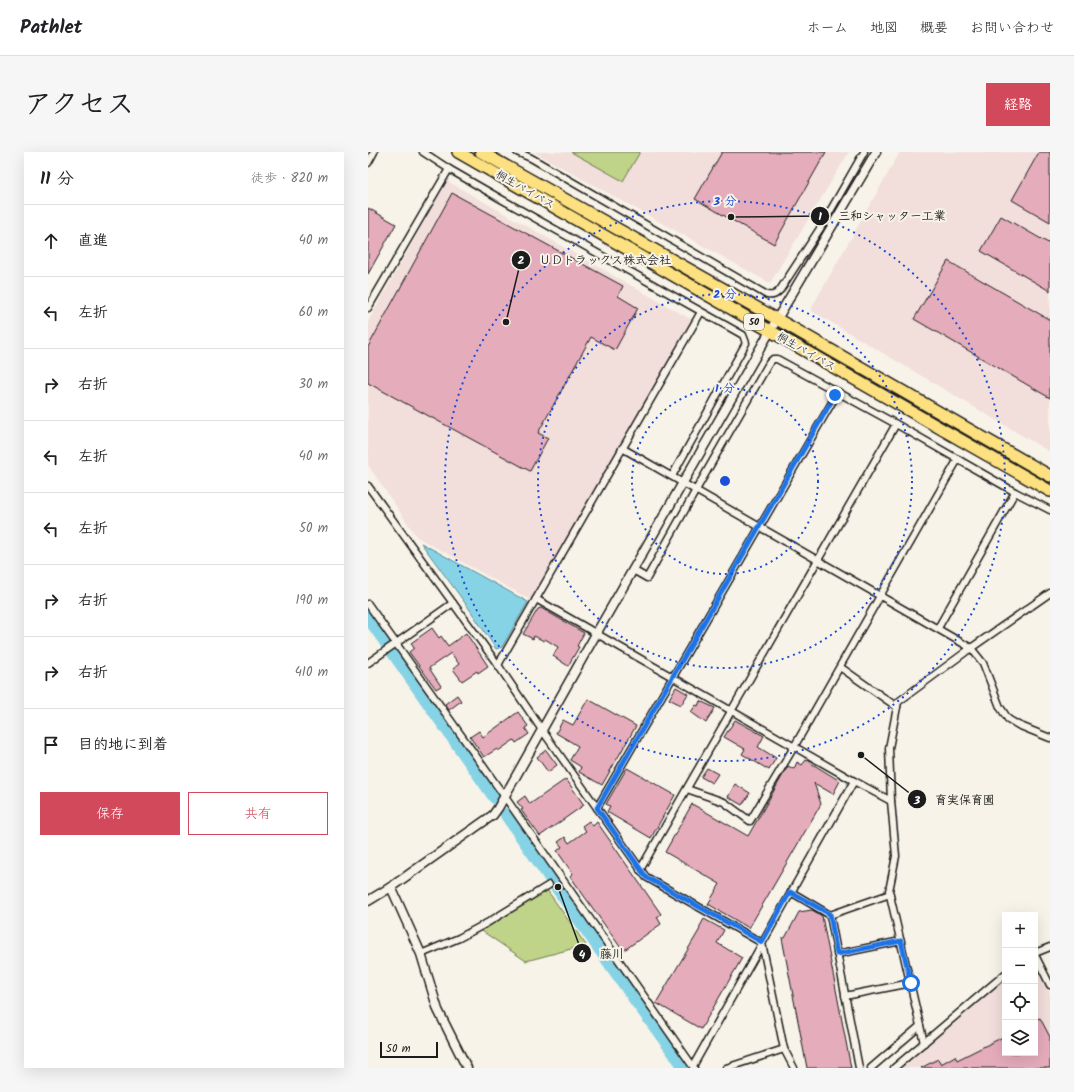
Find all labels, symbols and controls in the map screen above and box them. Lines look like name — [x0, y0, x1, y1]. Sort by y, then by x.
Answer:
text: Pathlet — [20, 13, 82, 43]
text: ホーム — [807, 17, 848, 39]
text: 地図 — [870, 17, 898, 39]
text: 概要 — [920, 17, 948, 39]
text: お問い合わせ — [970, 17, 1054, 39]
text: アクセス — [24, 83, 134, 128]
button: 経路 — [986, 83, 1050, 126]
text: 11 分 — [40, 166, 74, 193]
street label: 桐生バイパス — [492, 166, 558, 214]
text: 徒歩 · 820 m — [251, 168, 328, 189]
text: 3 分 — [712, 192, 737, 211]
callout: 三和シャッター工業 — [810, 204, 954, 228]
text: 1 — [818, 207, 822, 226]
text: 三和シャッター工業 — [838, 207, 946, 226]
text: 直進 — [78, 229, 108, 253]
icon: ahead — [40, 230, 62, 252]
text: 40 m — [299, 230, 328, 251]
callout: ＵＤトラックス株式会社 — [511, 248, 679, 272]
text: 2 — [518, 251, 525, 270]
text: ＵＤトラックス株式会社 — [539, 251, 671, 270]
text: 2 分 — [713, 285, 737, 304]
text: 左折 — [78, 301, 108, 325]
icon: left — [40, 302, 62, 324]
text: 60 m — [299, 302, 328, 323]
road number: 50 — [744, 314, 764, 330]
street label: 桐生バイパス — [773, 328, 839, 376]
text: 右折 — [78, 373, 108, 397]
icon: right — [40, 374, 62, 396]
text: 30 m — [299, 374, 328, 395]
text: 1 分 — [715, 379, 735, 398]
route end — [826, 386, 844, 404]
text: 左折 — [78, 445, 108, 469]
icon: left — [40, 446, 62, 468]
text: 40 m — [299, 446, 328, 467]
centre of rings — [718, 474, 732, 488]
text: 左折 — [78, 517, 108, 541]
icon: left — [40, 518, 62, 540]
text: 50 m — [299, 518, 328, 539]
text: 右折 — [78, 589, 108, 613]
icon: right — [40, 590, 62, 612]
text: 190 m — [296, 590, 328, 611]
text: 右折 — [78, 661, 108, 685]
icon: right — [40, 662, 62, 684]
text: 410 m — [295, 662, 328, 683]
text: 目的地に到着 — [78, 733, 168, 757]
icon: arrive — [40, 734, 62, 756]
callout: 育実保育園 — [907, 787, 1003, 811]
text: 3 — [913, 791, 921, 810]
text: 育実保育園 — [935, 791, 995, 810]
button: 保存 — [40, 792, 180, 835]
button: 共有 — [188, 792, 328, 835]
map controls — [1002, 912, 1038, 1056]
button: + — [1002, 912, 1038, 948]
callout: 藤川 — [572, 941, 632, 965]
text: 4 — [579, 945, 586, 964]
text: 藤川 — [600, 945, 624, 964]
button: − — [1002, 948, 1038, 984]
route start — [902, 974, 920, 992]
button: locate — [1002, 984, 1038, 1020]
button: layers — [1002, 1020, 1038, 1056]
scale bar — [380, 1040, 438, 1059]
text: 50 m — [386, 1040, 411, 1058]

